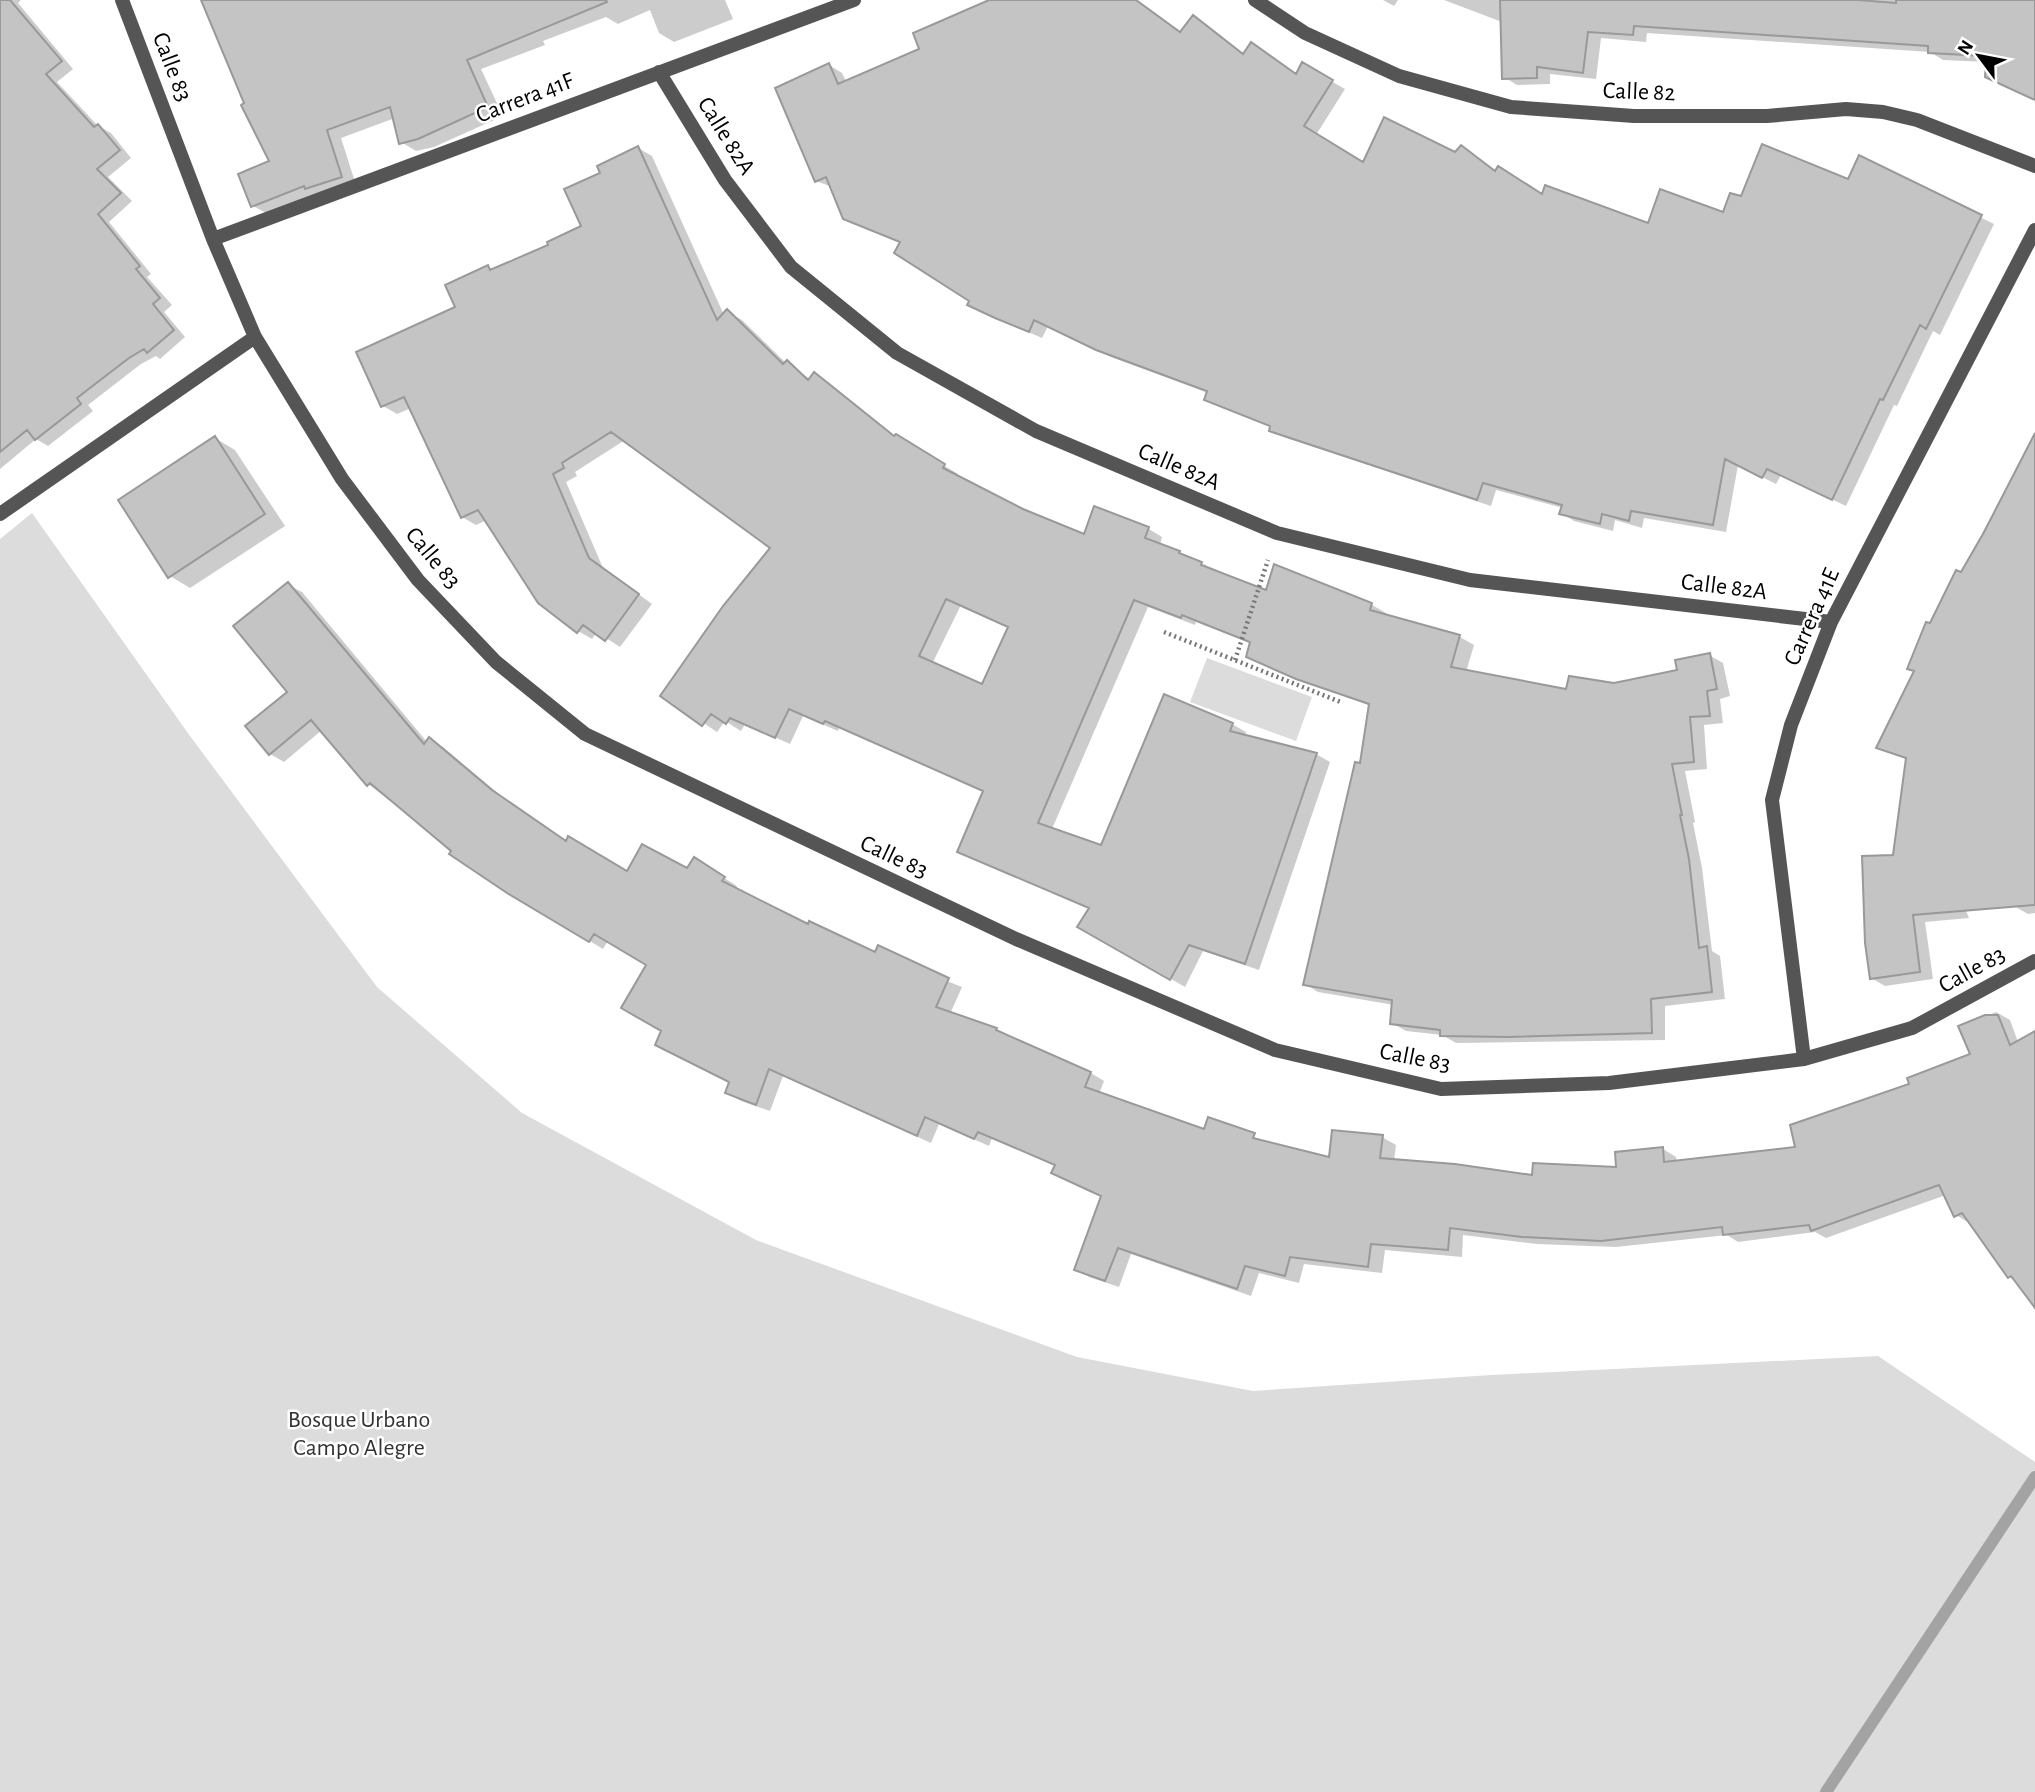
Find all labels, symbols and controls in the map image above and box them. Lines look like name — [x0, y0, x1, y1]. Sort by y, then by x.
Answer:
north arrow — [1944, 21, 2014, 91]
street label: Calle 83 — [148, 29, 196, 105]
text: N — [1954, 37, 1977, 58]
street label: Carrera 41F — [473, 68, 578, 128]
street label: Calle 82 — [1602, 79, 1676, 105]
street label: Calle 82A — [693, 93, 759, 179]
street label: Calle 82A — [1134, 439, 1224, 495]
street label: Calle 83 — [401, 523, 465, 593]
street label: Carrera 41E — [1780, 564, 1844, 669]
street label: Calle 82A — [1680, 570, 1769, 604]
street label: Calle 83 — [856, 831, 932, 883]
street label: Calle 83 — [1935, 942, 2009, 998]
street label: Calle 83 — [1378, 1039, 1452, 1077]
park label: Bosque Urbano Campo Alegre — [288, 1408, 430, 1460]

